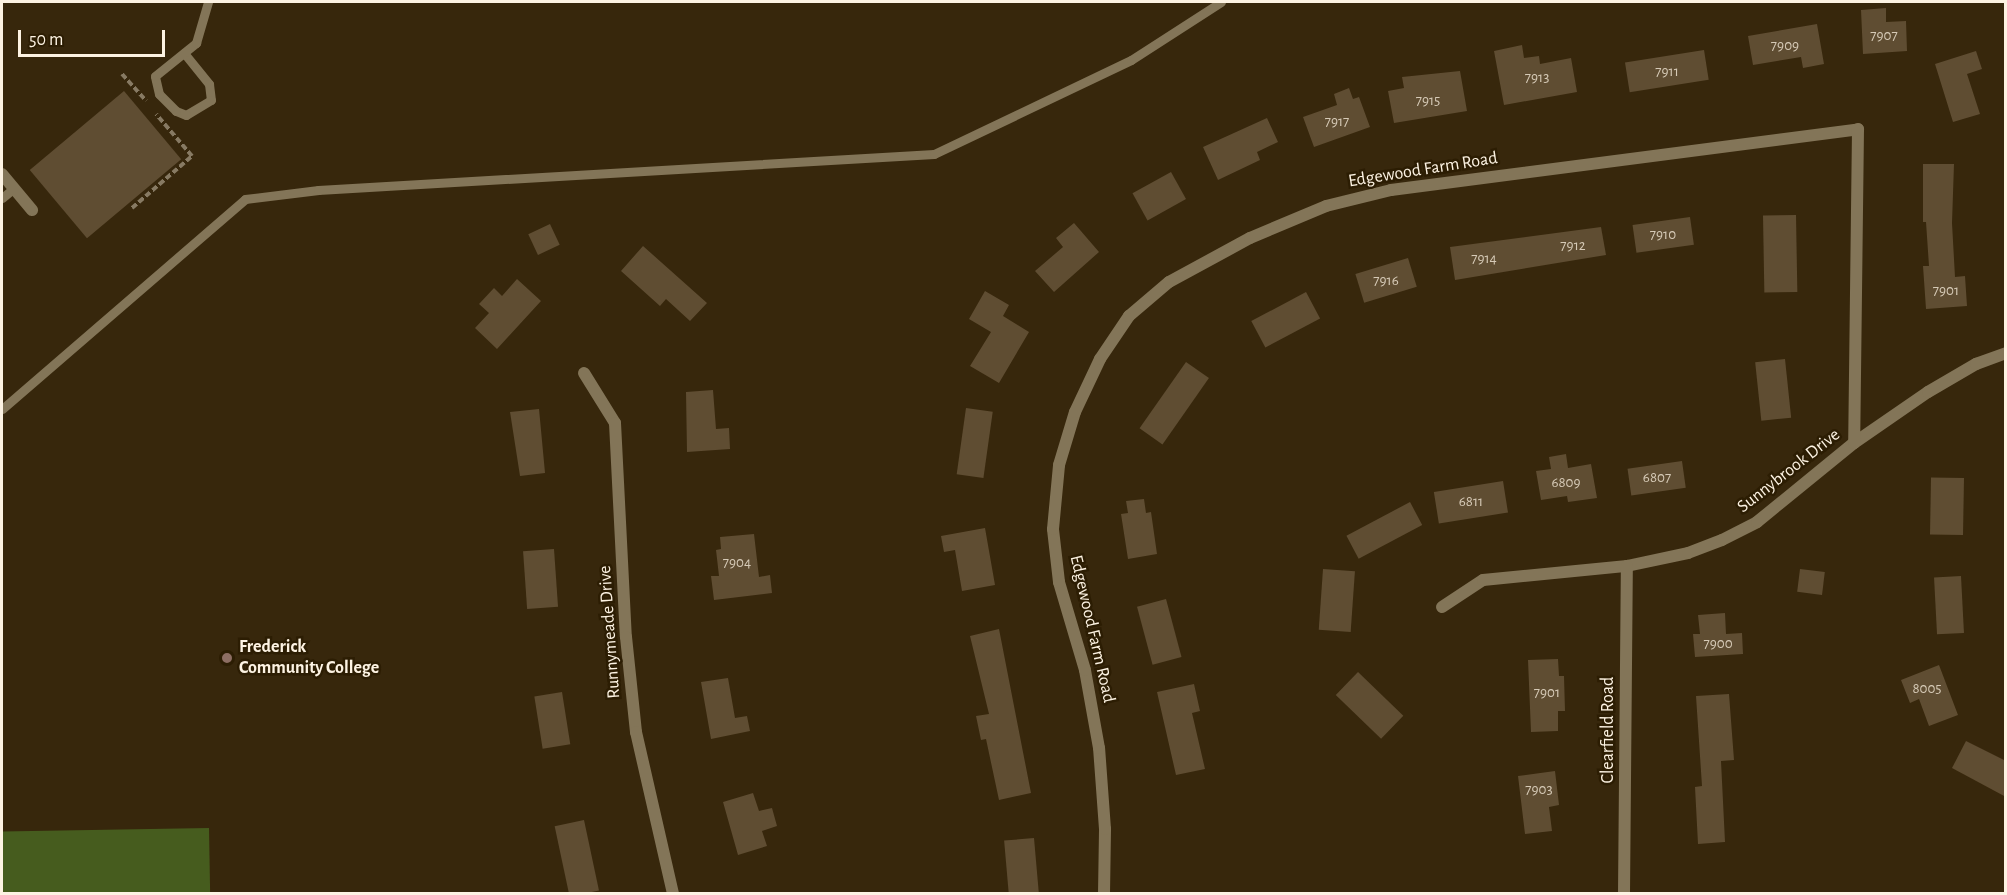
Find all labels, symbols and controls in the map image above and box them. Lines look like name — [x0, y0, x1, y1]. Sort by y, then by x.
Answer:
scale bar — [21, 18, 168, 56]
house number: 7907 — [1870, 27, 1898, 45]
text: 50 m — [29, 31, 63, 49]
house number: 7909 — [1771, 37, 1799, 55]
house number: 7911 — [1655, 63, 1679, 81]
house number: 7913 — [1525, 69, 1549, 87]
house number: 7915 — [1416, 92, 1440, 110]
house number: 7917 — [1325, 113, 1349, 131]
street label: Edgewood Farm Road — [1347, 148, 1499, 192]
house number: 7910 — [1650, 226, 1676, 244]
house number: 7912 — [1560, 237, 1586, 255]
house number: 7914 — [1471, 250, 1497, 268]
house number: 7916 — [1373, 272, 1399, 290]
house number: 7901 — [1933, 282, 1959, 300]
street label: Sunnybrook Drive — [1733, 424, 1845, 518]
house number: 6807 — [1643, 469, 1671, 487]
house number: 6809 — [1551, 474, 1581, 492]
house number: 6811 — [1459, 493, 1483, 511]
street label: Edgewood Farm Road — [1065, 553, 1119, 705]
house number: 7904 — [723, 554, 751, 572]
street label: Runnymeade Drive — [595, 565, 625, 699]
house number: 7900 — [1703, 635, 1733, 653]
place label: Frederick Community College — [239, 637, 379, 680]
marker: Frederick Community College — [220, 651, 234, 665]
street label: Clearfield Road — [1597, 677, 1619, 783]
house number: 8005 — [1912, 680, 1942, 698]
house number: 7901 — [1534, 684, 1560, 702]
house number: 7903 — [1525, 781, 1553, 799]

